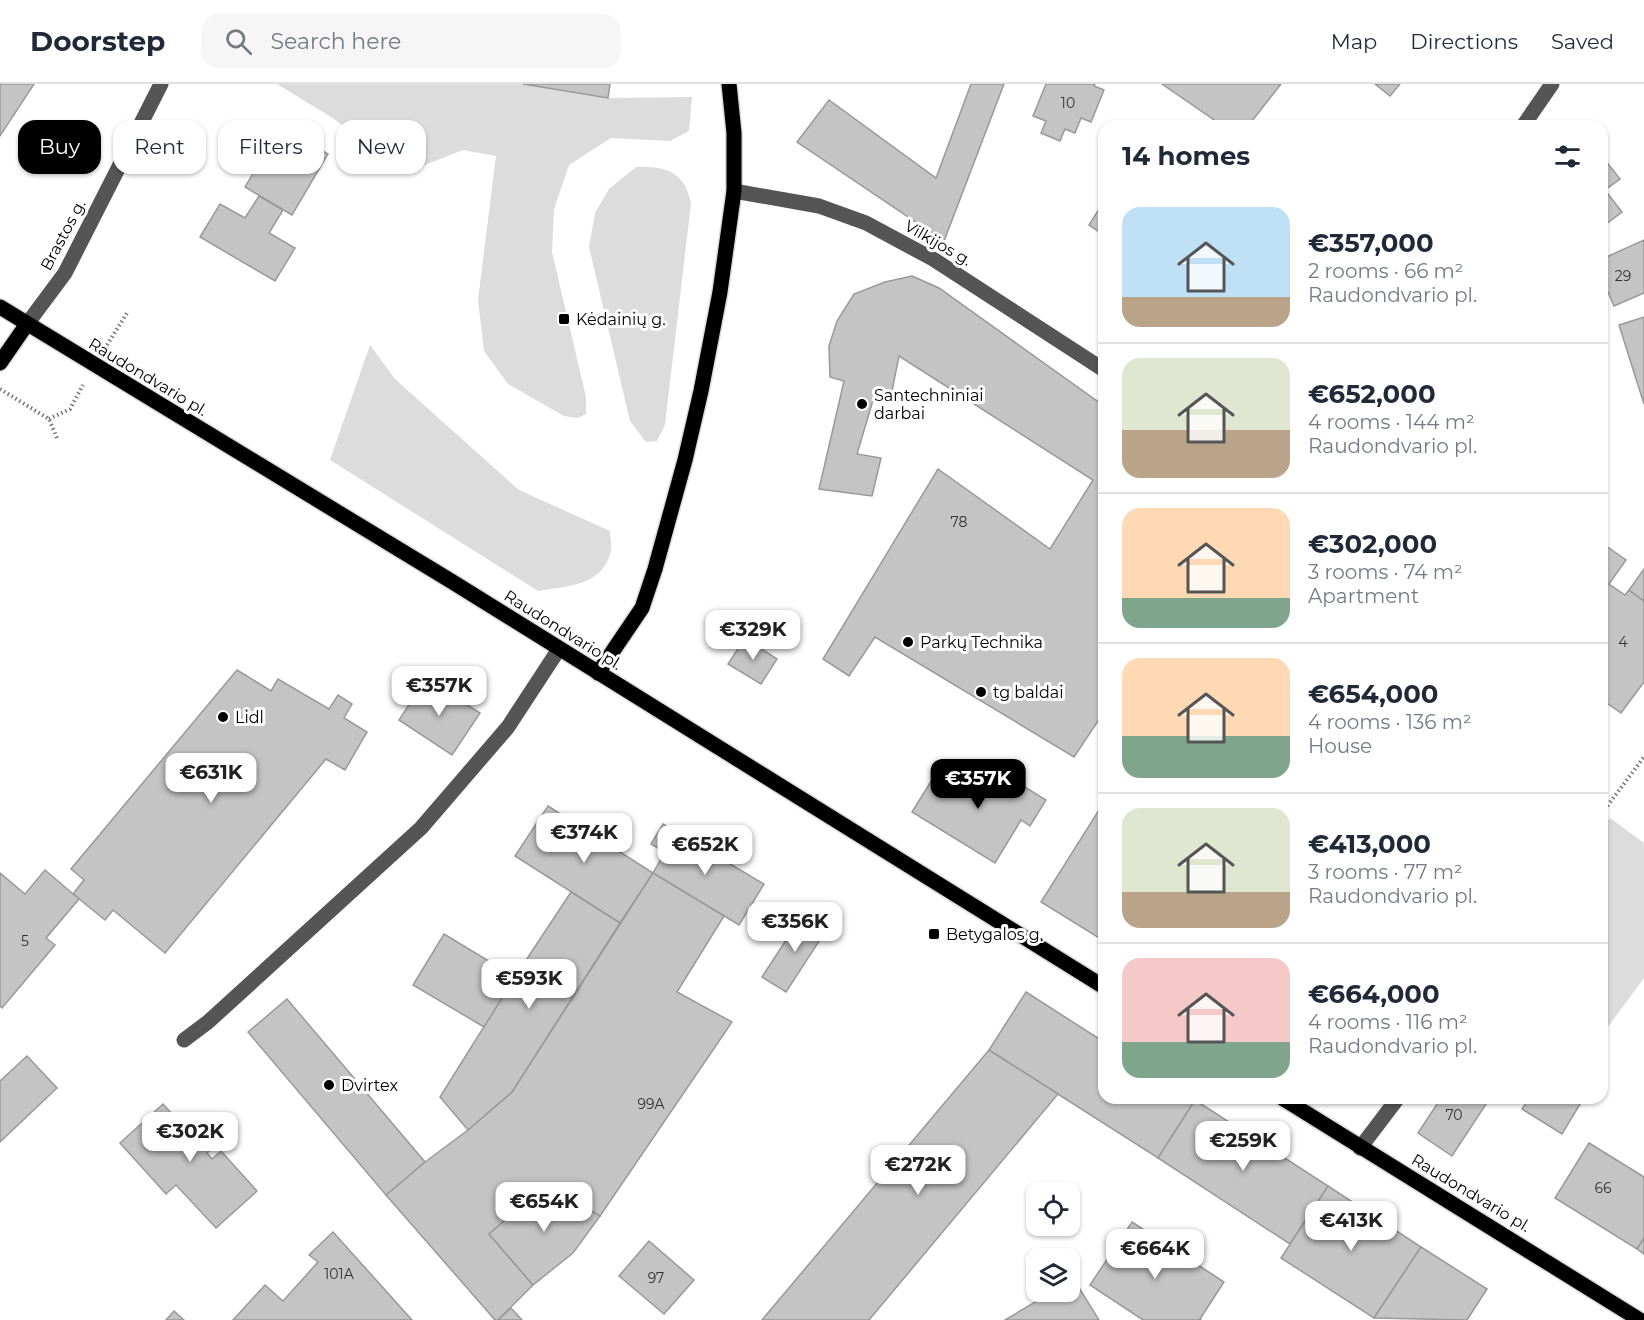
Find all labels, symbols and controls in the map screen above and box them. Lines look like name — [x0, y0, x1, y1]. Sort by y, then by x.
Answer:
search box — [201, 14, 621, 68]
text: Doorstep — [30, 24, 165, 58]
icon: search — [222, 25, 255, 58]
text: Search here — [270, 28, 401, 55]
text: Map — [1331, 29, 1377, 54]
text: Directions — [1410, 29, 1518, 54]
text: Saved — [1551, 29, 1614, 54]
house number: 10 — [1061, 94, 1075, 112]
chip: Buy — [18, 120, 101, 174]
chip: Rent — [113, 120, 206, 174]
chip: Filters — [218, 120, 324, 174]
chip: New — [336, 120, 426, 174]
text: 14 homes — [1122, 140, 1250, 172]
icon: filters — [1551, 140, 1584, 173]
street label: Brastos g. — [36, 196, 90, 274]
street label: Vilkijos g. — [901, 216, 975, 270]
text: €357,000 — [1308, 227, 1434, 259]
icon: home — [1170, 231, 1242, 303]
text: 2 rooms · 66 m² — [1308, 259, 1463, 283]
house number: 29 — [1615, 267, 1631, 285]
text: Raudondvario pl. — [1308, 283, 1477, 307]
place label: Kėdainių g. — [576, 310, 666, 329]
marker: Kėdainių g. — [557, 312, 571, 326]
street label: Raudondvario pl. — [85, 334, 211, 420]
text: €652,000 — [1308, 378, 1436, 410]
icon: home — [1170, 382, 1242, 454]
place label: Santechniniai darbai — [874, 386, 984, 423]
marker: Santechniniai darbai — [855, 397, 869, 411]
text: 4 rooms · 144 m² — [1308, 410, 1475, 434]
text: Raudondvario pl. — [1308, 434, 1477, 458]
house number: 78 — [951, 513, 968, 531]
text: €302,000 — [1308, 528, 1437, 560]
icon: home — [1170, 532, 1242, 604]
text: 3 rooms · 74 m² — [1308, 560, 1463, 584]
text: Apartment — [1308, 584, 1419, 608]
street label: Raudondvario pl. — [501, 586, 625, 674]
pin: €329K — [711, 610, 795, 661]
text: €329K — [719, 617, 787, 641]
place label: Parkų Technika — [920, 633, 1043, 652]
house number: 4 — [1618, 633, 1628, 651]
marker: Parkų Technika — [901, 635, 915, 649]
pin: €357K — [397, 666, 481, 717]
text: €357K — [406, 673, 472, 697]
text: €654,000 — [1308, 678, 1439, 710]
icon: home — [1170, 682, 1242, 754]
place label: tg baldai — [993, 683, 1063, 702]
marker: tg baldai — [974, 685, 988, 699]
place label: Lidl — [235, 708, 264, 727]
marker: Lidl — [216, 710, 230, 724]
text: 4 rooms · 136 m² — [1308, 710, 1472, 734]
text: House — [1308, 734, 1372, 758]
pin: €631K — [169, 753, 253, 804]
pin: €357K — [936, 759, 1020, 810]
text: €631K — [179, 760, 243, 784]
text: €357K — [945, 766, 1011, 790]
pin: €374K — [542, 813, 626, 864]
text: €374K — [550, 820, 618, 844]
pin: €652K — [663, 825, 747, 876]
text: €413,000 — [1308, 828, 1431, 860]
text: €652K — [672, 832, 739, 856]
icon: home — [1170, 832, 1242, 904]
text: 3 rooms · 77 m² — [1308, 860, 1463, 884]
text: Raudondvario pl. — [1308, 884, 1477, 908]
pin: €356K — [753, 902, 837, 953]
text: €356K — [761, 909, 829, 933]
place label: Betygalos g. — [946, 925, 1043, 944]
marker: Betygalos g. — [927, 927, 941, 941]
house number: 5 — [21, 932, 29, 950]
pin: €593K — [487, 959, 571, 1010]
text: €593K — [495, 966, 563, 990]
text: €664,000 — [1308, 978, 1440, 1010]
icon: home — [1170, 982, 1242, 1054]
text: 4 rooms · 116 m² — [1308, 1010, 1468, 1034]
text: Raudondvario pl. — [1308, 1034, 1477, 1058]
place label: Dvirtex — [341, 1076, 398, 1095]
marker: Dvirtex — [322, 1078, 336, 1092]
house number: 99A — [638, 1095, 665, 1113]
house number: 70 — [1445, 1106, 1463, 1124]
pin: €302K — [148, 1112, 232, 1163]
text: €302K — [156, 1119, 224, 1143]
pin: €259K — [1201, 1121, 1285, 1172]
text: €259K — [1209, 1128, 1277, 1152]
pin: €272K — [876, 1145, 960, 1196]
street label: Raudondvario pl. — [1408, 1150, 1534, 1236]
text: €272K — [885, 1152, 951, 1176]
house number: 66 — [1594, 1179, 1612, 1197]
pin: €654K — [502, 1182, 586, 1233]
map controls — [1026, 1182, 1080, 1302]
button: locate — [1026, 1182, 1080, 1236]
text: €654K — [509, 1189, 579, 1213]
pin: €413K — [1309, 1201, 1393, 1252]
text: €413K — [1319, 1208, 1383, 1232]
pin: €664K — [1113, 1229, 1197, 1280]
text: €664K — [1120, 1236, 1190, 1260]
button: layers — [1026, 1248, 1080, 1302]
house number: 101A — [324, 1265, 355, 1283]
house number: 97 — [648, 1269, 664, 1287]

